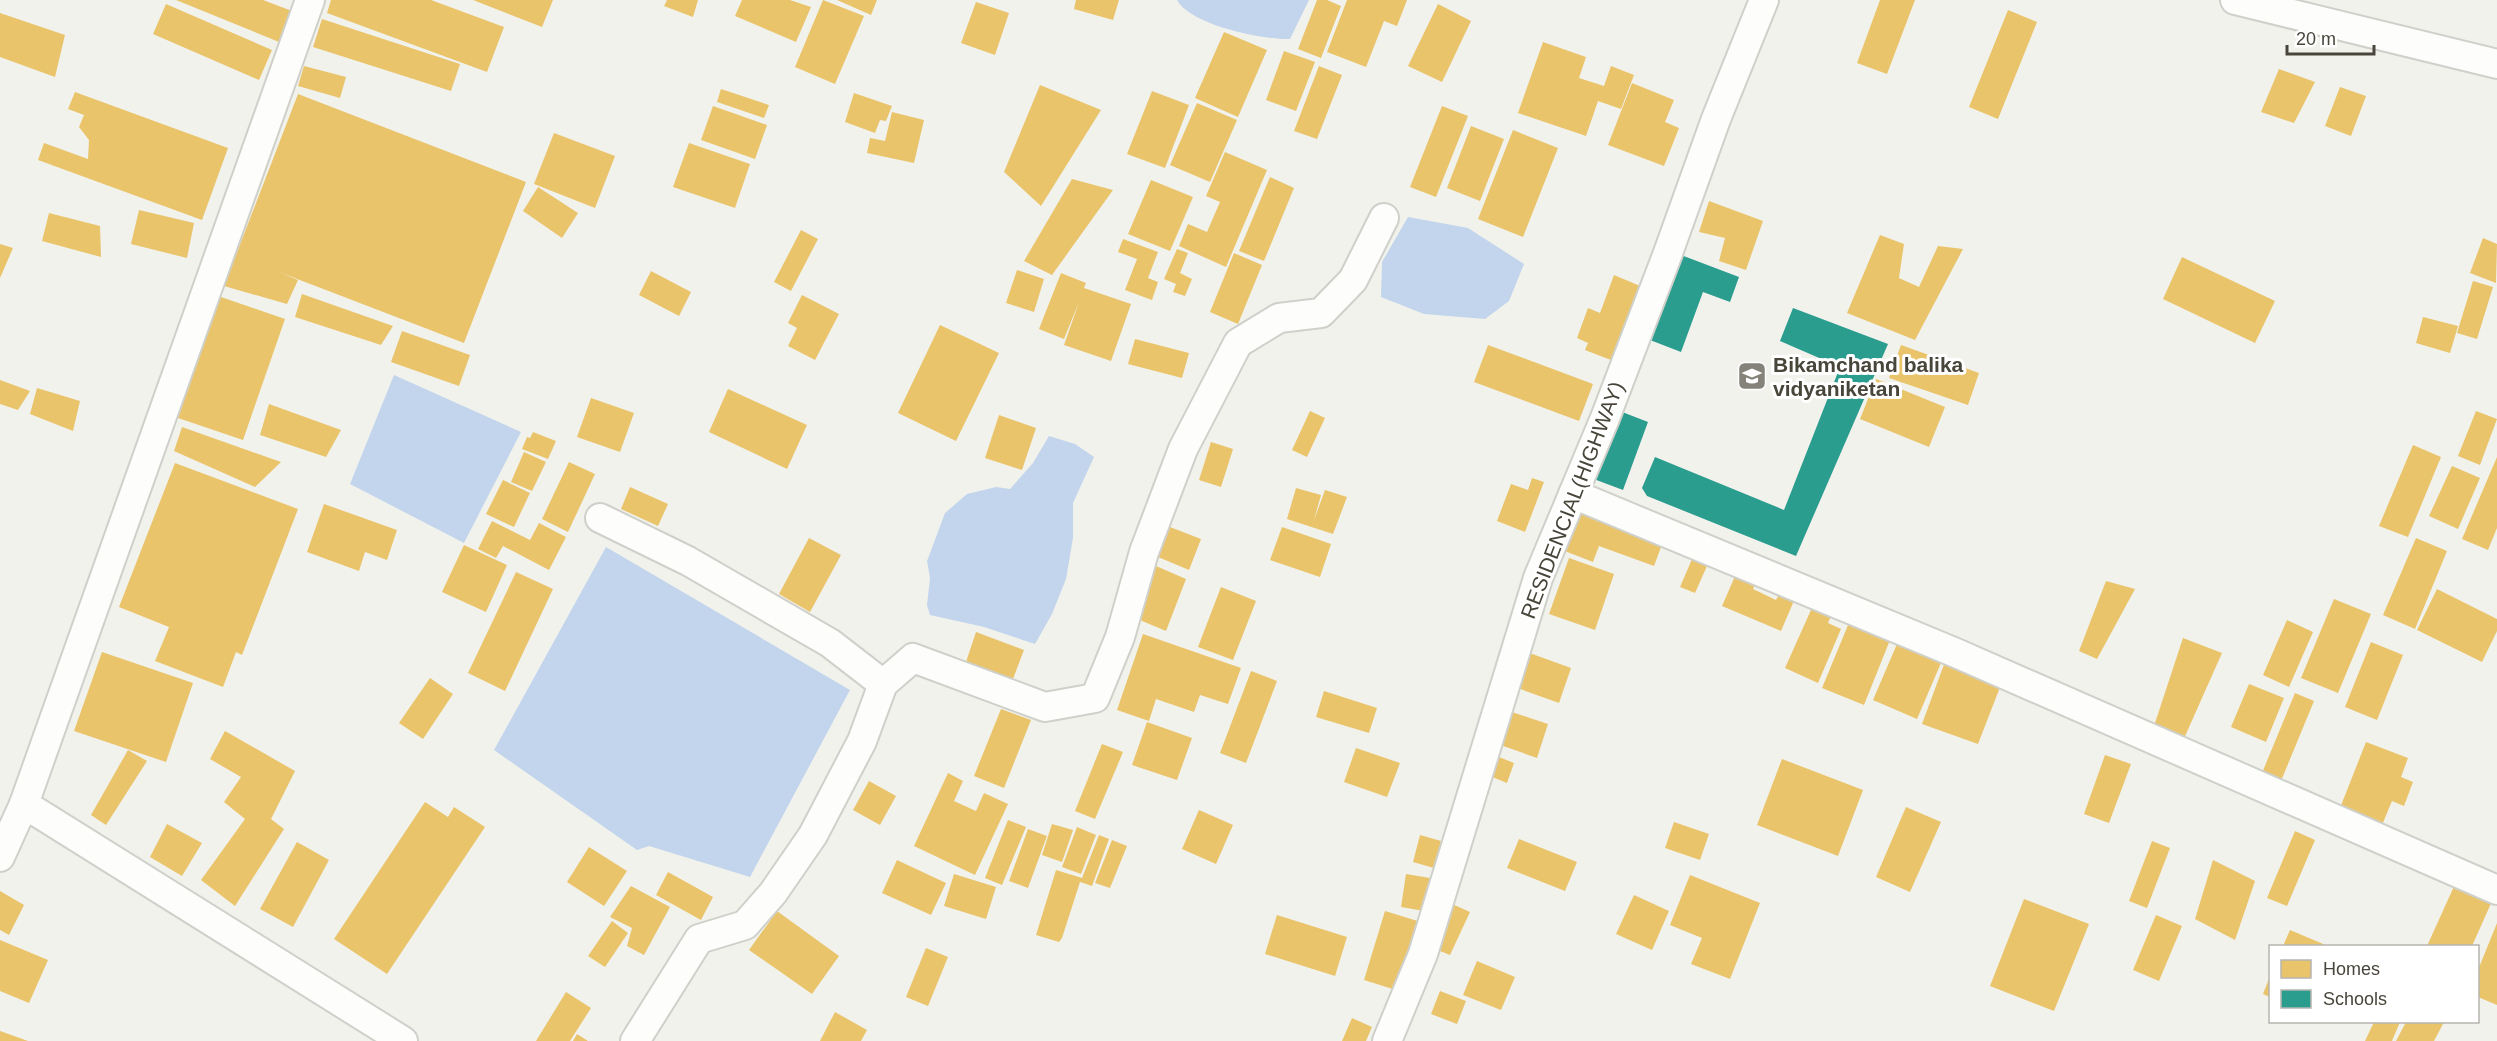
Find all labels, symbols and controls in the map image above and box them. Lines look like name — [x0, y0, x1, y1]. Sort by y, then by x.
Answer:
scale bar — [2287, 18, 2374, 56]
text: 20 m — [2296, 29, 2336, 49]
place label: Bikamchand balika vidyaniketan — [1773, 353, 1964, 400]
school or university icon: Bikamchand balika vidyaniketan — [1736, 360, 1768, 392]
street label: RESIDENCIAL(HIGHWAY) — [1516, 378, 1628, 622]
legend — [2269, 945, 2479, 1023]
text: Homes — [2323, 959, 2380, 979]
text: Schools — [2323, 989, 2387, 1009]

